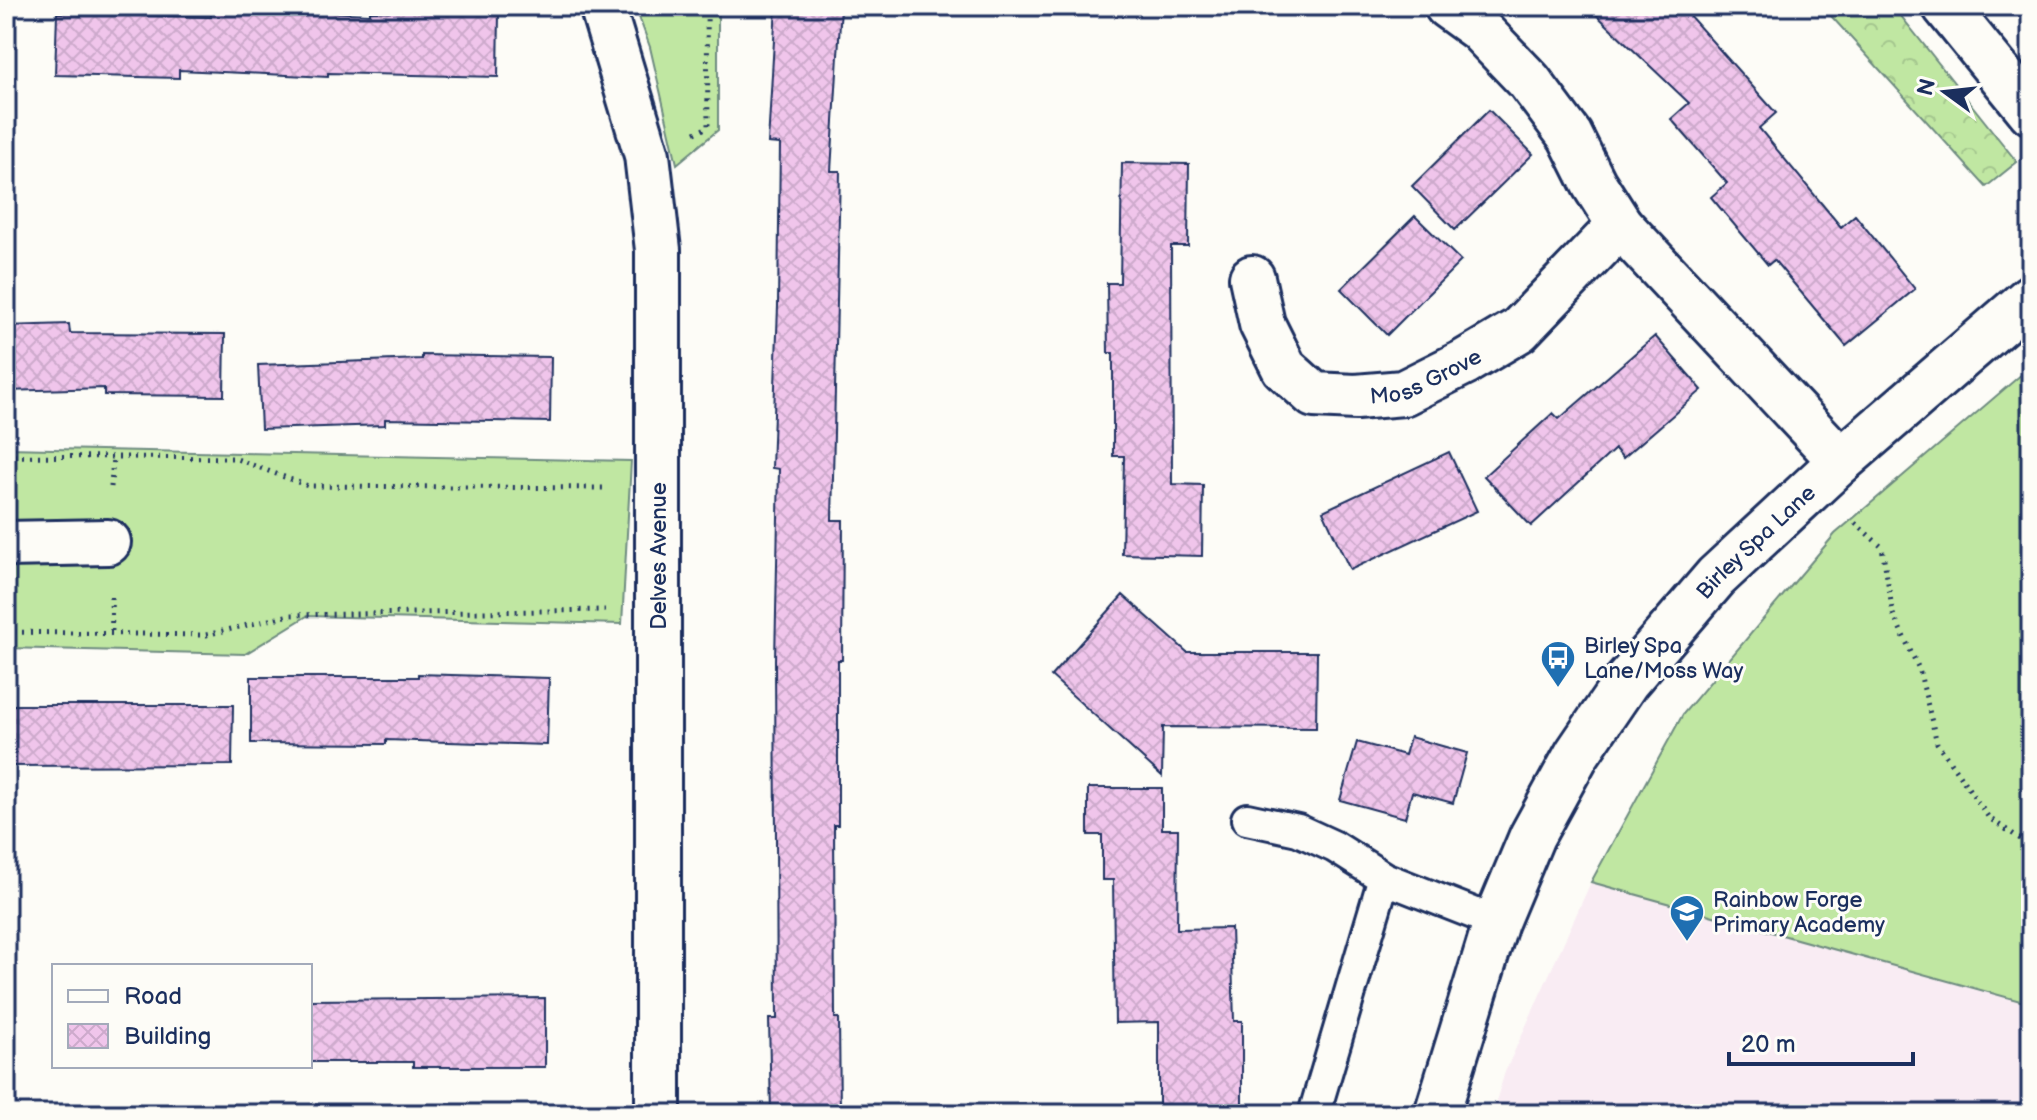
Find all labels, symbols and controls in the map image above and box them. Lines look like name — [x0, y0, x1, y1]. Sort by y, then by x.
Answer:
north arrow — [1905, 52, 1985, 132]
text: N — [1912, 76, 1942, 99]
street label: Moss Grove — [1369, 343, 1487, 411]
street label: Birley Spa Lane — [1691, 480, 1822, 605]
street label: Delves Avenue — [646, 482, 673, 630]
place label: Birley Spa Lane/Moss Way — [1584, 633, 1743, 685]
bus stop icon: Birley Spa Lane/Moss Way — [1539, 639, 1577, 689]
place label: Rainbow Forge Primary Academy — [1713, 887, 1885, 939]
school or university icon: Rainbow Forge Primary Academy — [1668, 893, 1706, 943]
legend — [52, 964, 312, 1068]
text: Road — [124, 982, 182, 1011]
scale bar — [1729, 1016, 1913, 1066]
text: Building — [124, 1022, 211, 1051]
text: 20 m — [1741, 1030, 1796, 1059]

